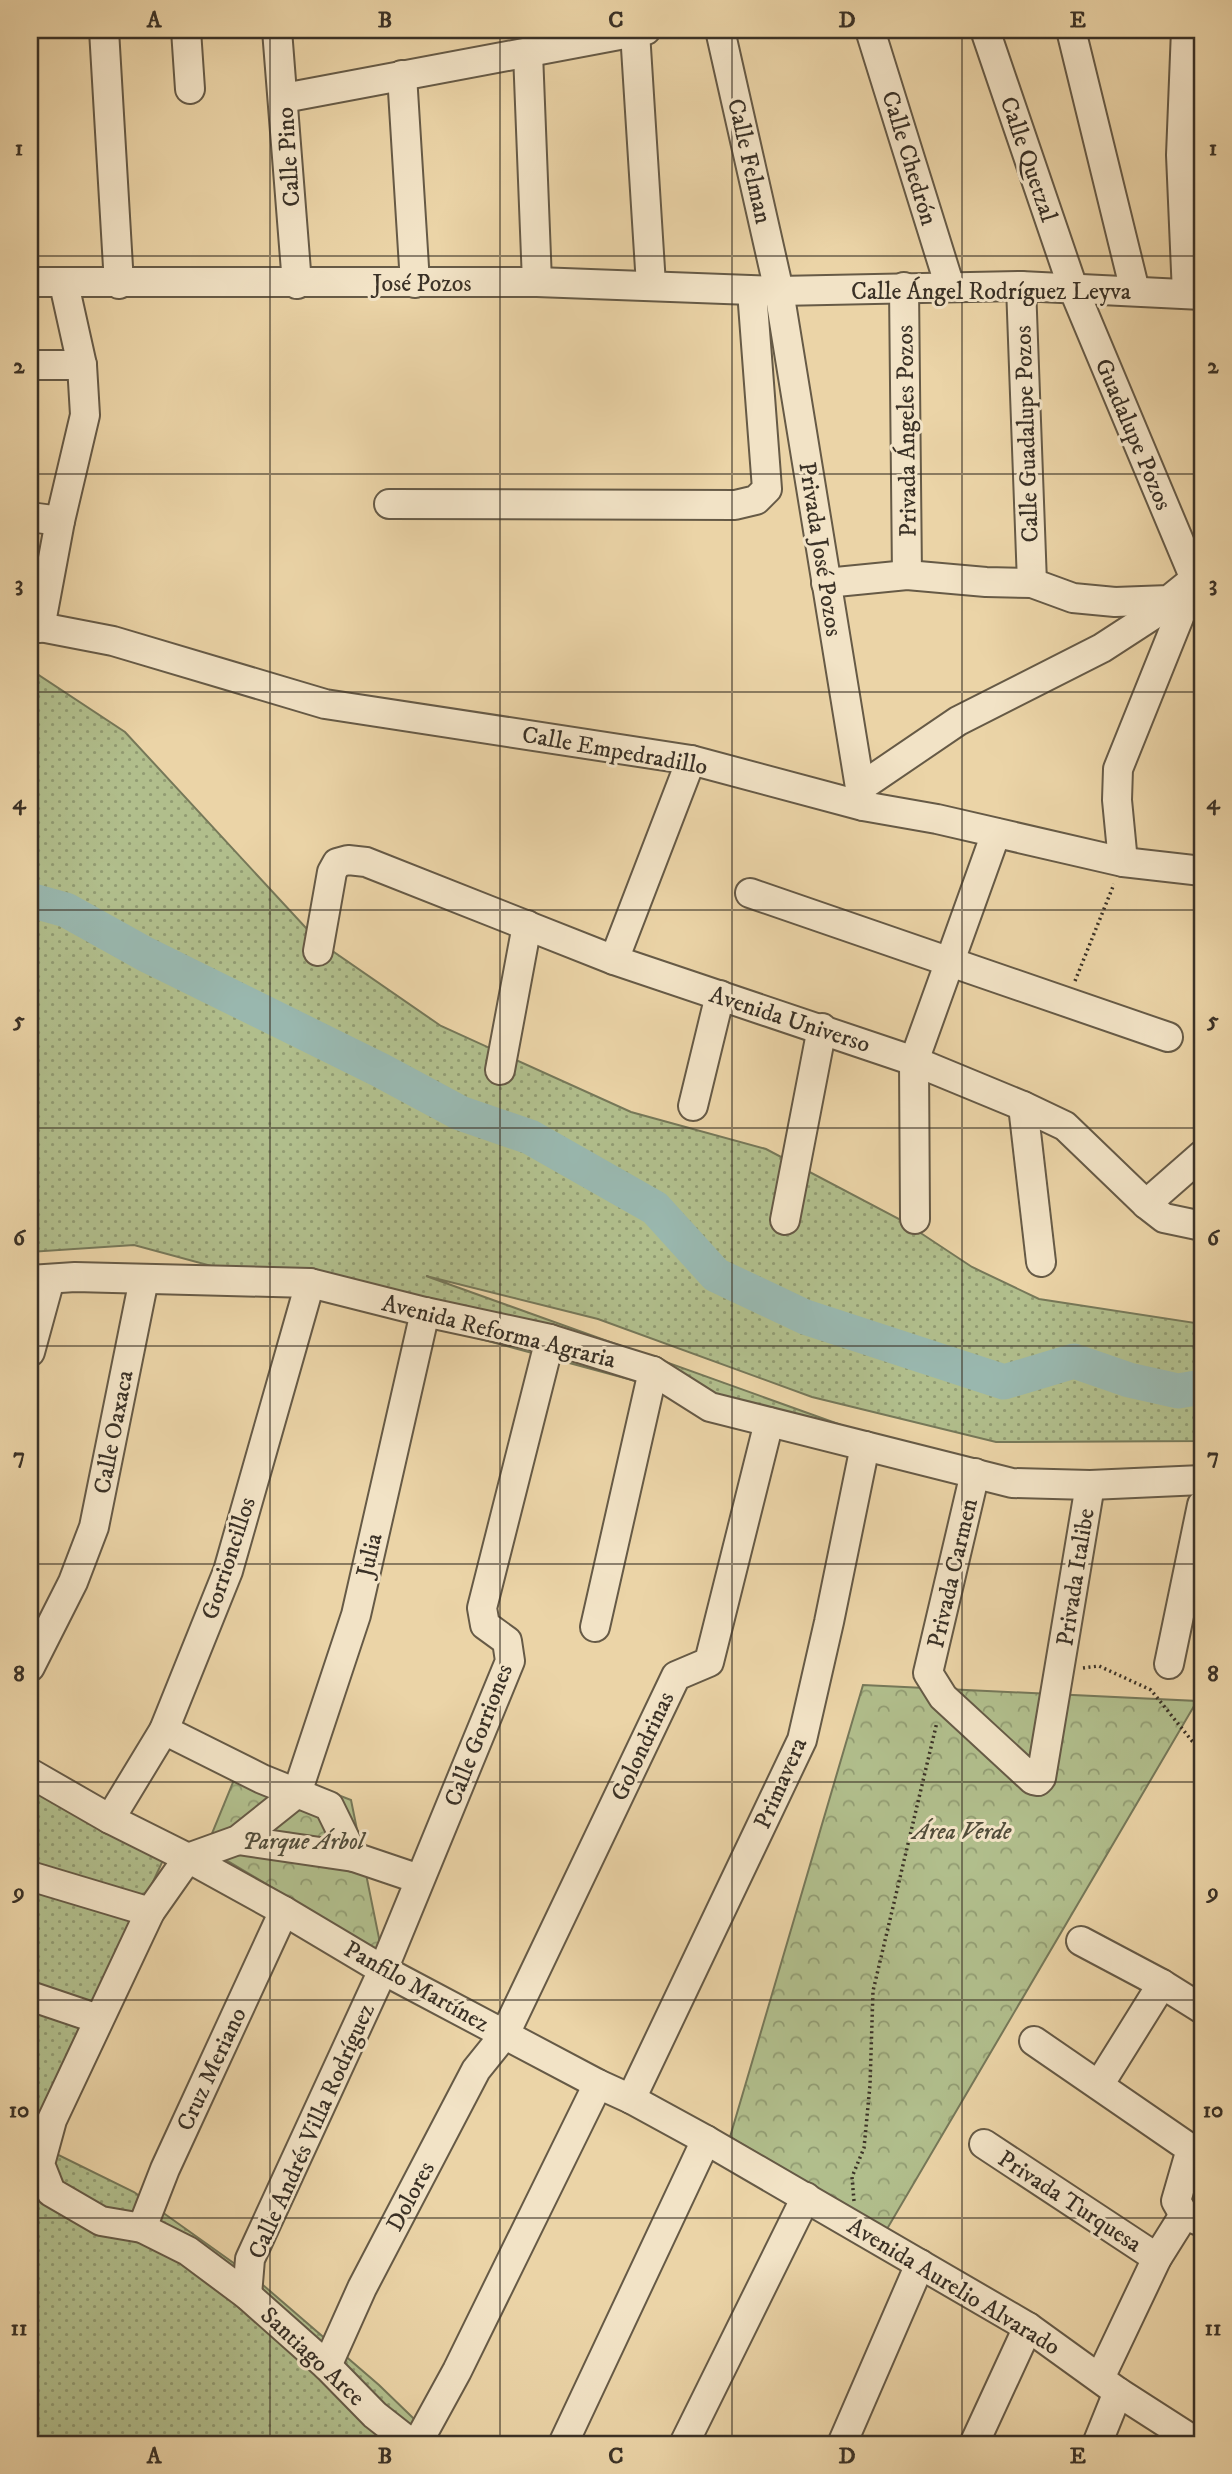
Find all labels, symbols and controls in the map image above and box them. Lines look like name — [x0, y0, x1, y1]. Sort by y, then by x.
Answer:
text: A — [146, 6, 163, 35]
text: B — [378, 6, 392, 35]
text: C — [608, 6, 624, 35]
text: D — [838, 6, 856, 35]
text: E — [1070, 6, 1086, 35]
street label: Calle Chedrón — [874, 87, 944, 230]
street label: Calle Quetzal — [993, 93, 1064, 227]
street label: Calle Felman — [720, 96, 778, 227]
street label: Calle Pino — [271, 106, 307, 208]
text: 1 — [15, 134, 23, 163]
text: 1 — [1209, 134, 1217, 163]
street label: José Pozos — [370, 269, 472, 299]
street label: Calle Ángel Rodríguez Leyva — [851, 276, 1132, 307]
street label: Privada Ángeles Pozos — [889, 325, 924, 537]
street label: Calle Guadalupe Pozos — [1008, 325, 1046, 543]
text: 2 — [13, 352, 25, 381]
text: 2 — [1207, 352, 1219, 381]
street label: Guadalupe Pozos — [1088, 354, 1179, 515]
street label: Privada José Pozos — [791, 460, 849, 639]
text: 3 — [15, 570, 23, 599]
text: 3 — [1209, 570, 1217, 599]
street label: Calle Empedradillo — [520, 720, 710, 782]
text: 4 — [12, 788, 27, 817]
text: 4 — [1206, 788, 1221, 817]
street label: Avenida Universo — [706, 980, 874, 1060]
text: 5 — [12, 1006, 25, 1035]
text: 5 — [1206, 1006, 1219, 1035]
text: 6 — [13, 1224, 27, 1253]
text: 6 — [1207, 1224, 1221, 1253]
street label: Avenida Reforma Agraria — [379, 1288, 620, 1376]
street label: Calle Oaxaca — [87, 1367, 141, 1497]
text: 7 — [13, 1442, 25, 1471]
text: 7 — [1207, 1442, 1219, 1471]
street label: Gorrioncillos — [195, 1493, 263, 1623]
street label: Privada Carmen — [921, 1495, 985, 1651]
street label: Privada Italibe — [1050, 1506, 1102, 1648]
street label: Julia — [350, 1529, 390, 1582]
text: 8 — [13, 1660, 25, 1689]
street label: Calle Gorriones — [438, 1660, 520, 1811]
text: 8 — [1207, 1660, 1219, 1689]
street label: Golondrinas — [604, 1687, 681, 1806]
street label: Primavera — [748, 1732, 815, 1834]
park label: Área Verde — [910, 1817, 1012, 1847]
park label: Parque Árbol — [242, 1827, 367, 1857]
text: 9 — [11, 1878, 25, 1907]
text: 9 — [1205, 1878, 1219, 1907]
street label: Panfilo Martínez — [338, 1935, 495, 2040]
street label: Calle Andrés Villa Rodríguez — [242, 1998, 382, 2264]
street label: Cruz Meriano — [170, 2003, 254, 2136]
text: 10 — [9, 2096, 29, 2125]
text: 10 — [1203, 2096, 1223, 2125]
street label: Privada Turquesa — [992, 2144, 1148, 2260]
street label: Dolores — [380, 2156, 442, 2237]
street label: Avenida Aurelio Alvarado — [842, 2211, 1065, 2362]
street label: Santiago Arce — [254, 2301, 371, 2413]
text: 11 — [11, 2314, 27, 2343]
text: 11 — [1205, 2314, 1221, 2343]
text: A — [146, 2442, 163, 2471]
text: B — [378, 2442, 392, 2471]
text: C — [608, 2442, 624, 2471]
text: D — [838, 2442, 856, 2471]
text: E — [1070, 2442, 1086, 2471]

